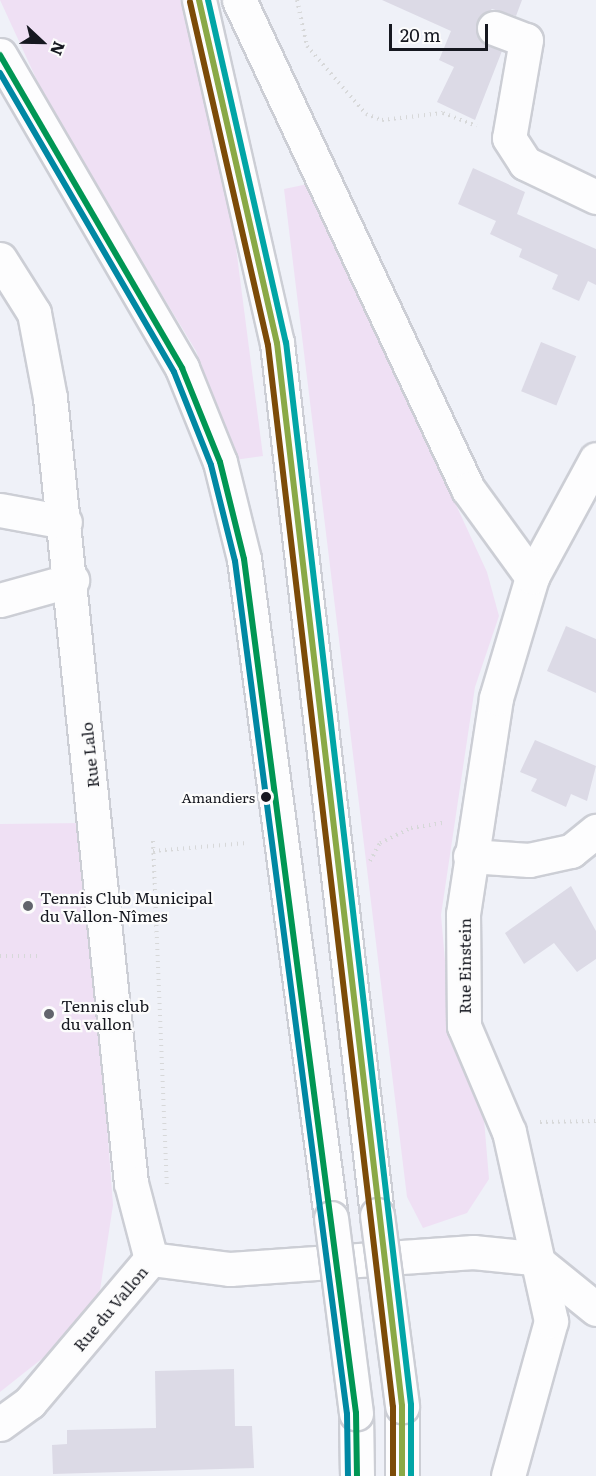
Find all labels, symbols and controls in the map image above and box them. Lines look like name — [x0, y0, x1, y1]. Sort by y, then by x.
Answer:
north arrow — [12, 12, 72, 72]
scale bar — [392, 12, 491, 50]
text: 20 m — [400, 21, 441, 48]
text: N — [45, 38, 72, 59]
street label: Rue Lalo — [76, 721, 102, 789]
place label: Amandiers — [182, 789, 255, 805]
marker: Amandiers — [260, 791, 272, 803]
place label: Tennis Club Municipal du Vallon-Nîmes — [40, 887, 213, 925]
marker: Tennis Club Municipal du Vallon-Nîmes — [21, 899, 35, 913]
street label: Rue Einstein — [454, 918, 474, 1014]
place label: Tennis club du vallon — [61, 995, 149, 1033]
marker: Tennis club du vallon — [42, 1007, 56, 1021]
street label: Rue du Vallon — [69, 1262, 151, 1354]

